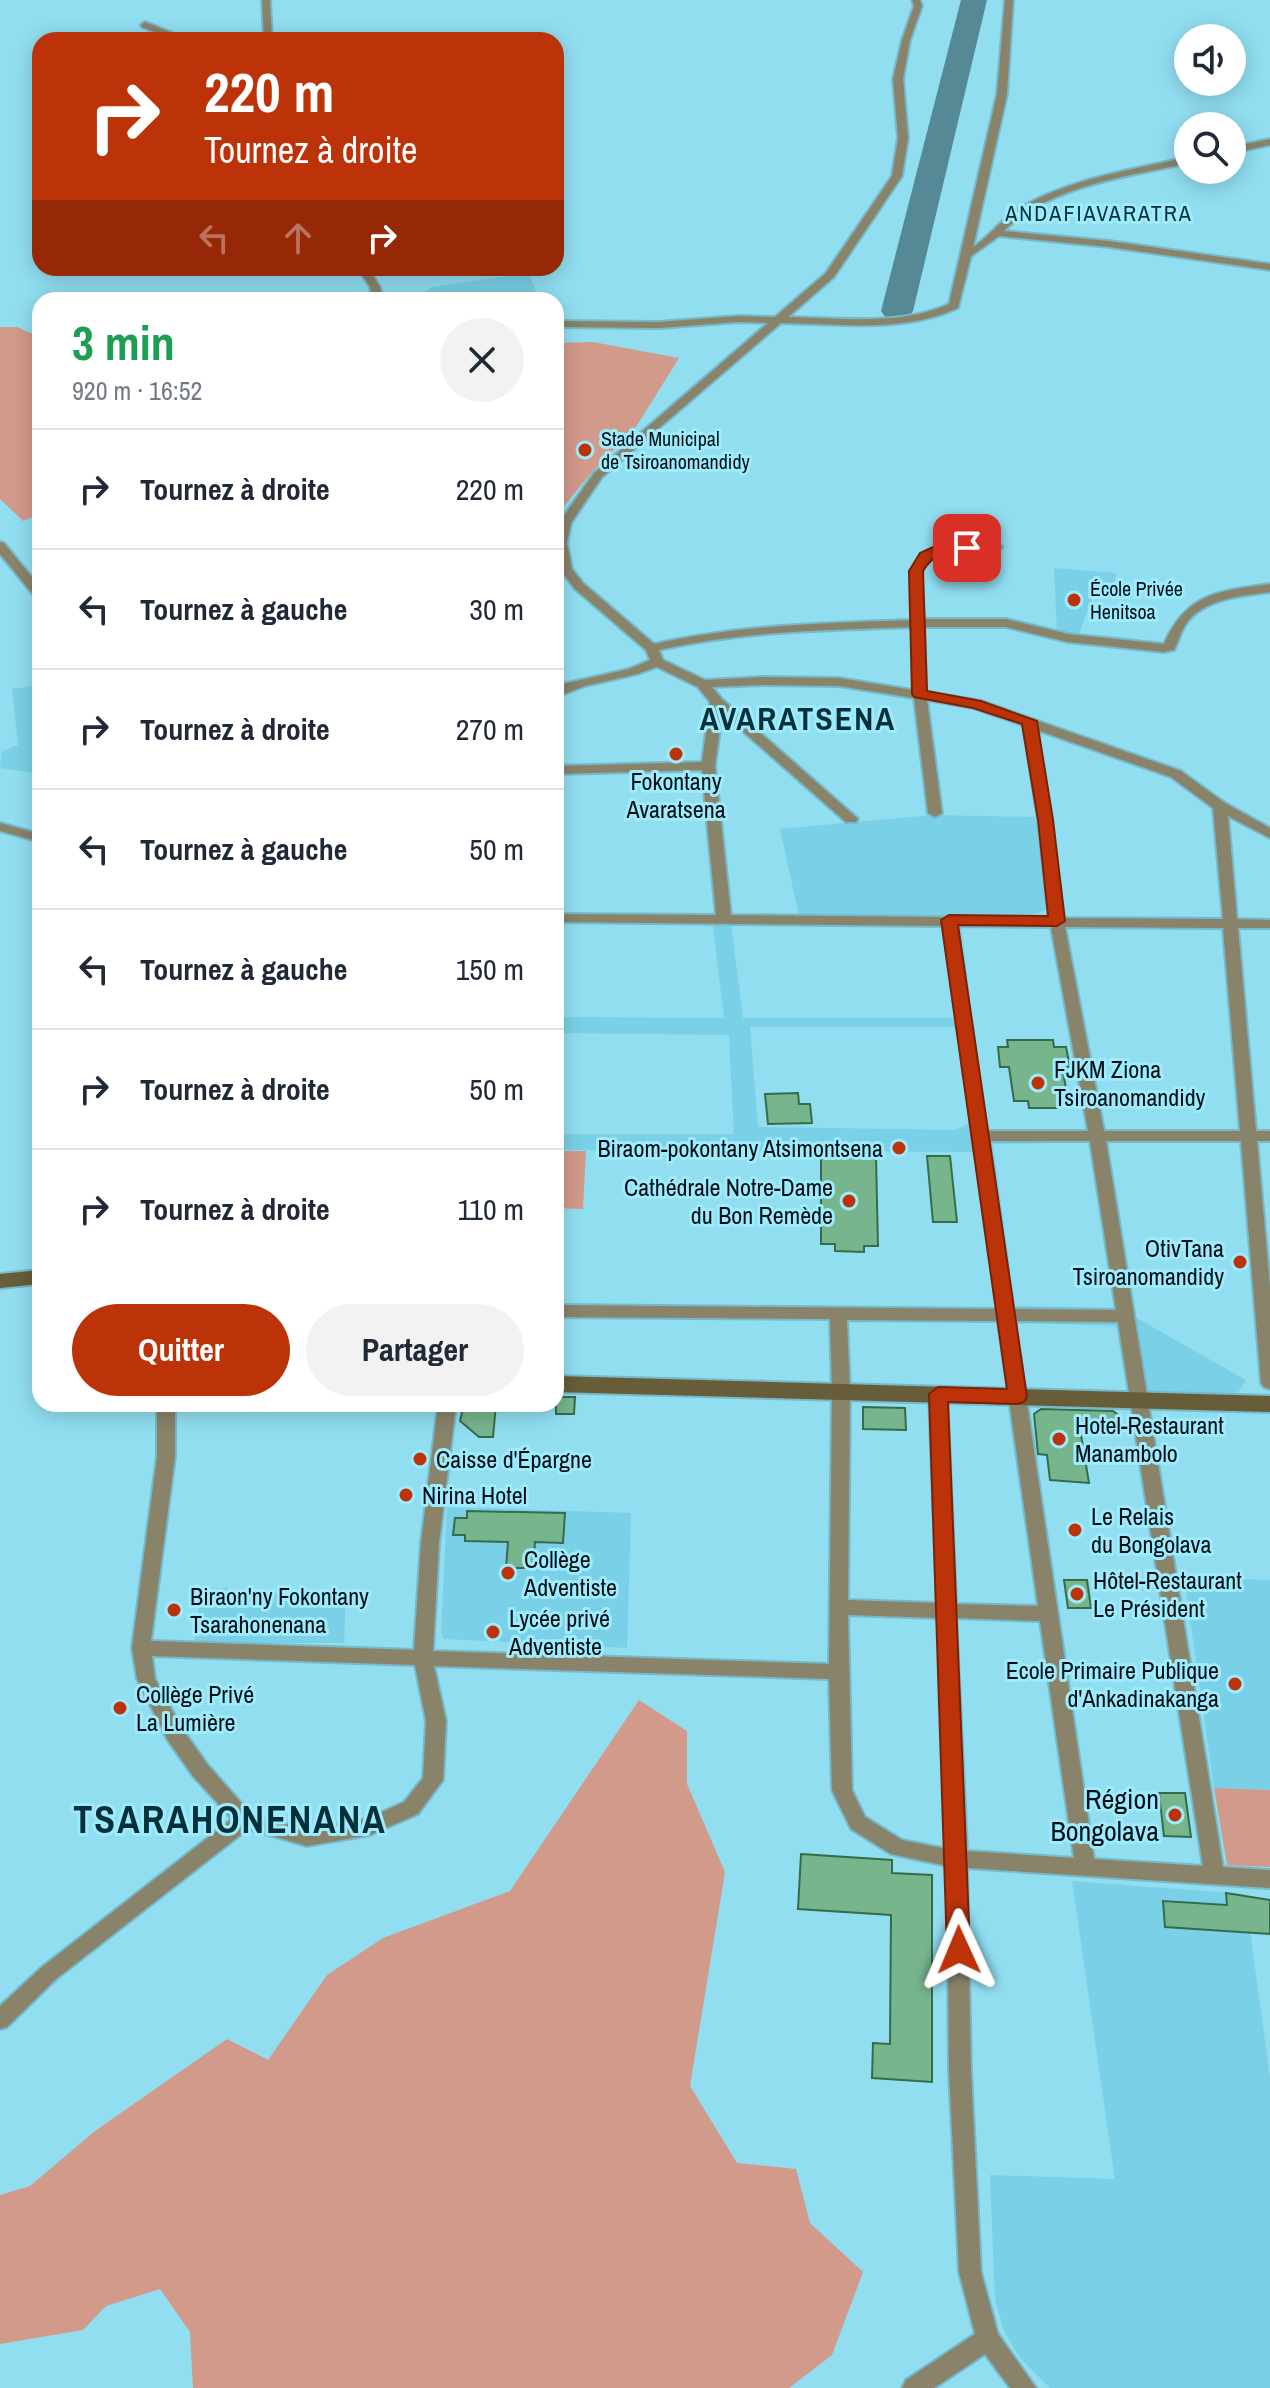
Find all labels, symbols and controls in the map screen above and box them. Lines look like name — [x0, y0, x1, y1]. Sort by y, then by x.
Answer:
map controls — [1174, 24, 1246, 184]
button: sound — [1174, 24, 1246, 96]
text: 220 m — [204, 54, 334, 129]
icon: right — [72, 64, 176, 168]
button: search — [1174, 112, 1246, 184]
text: Tournez à droite — [204, 126, 417, 174]
district label: ANDAFIAVARATRA — [1004, 198, 1193, 228]
icon: left — [192, 216, 236, 260]
icon: ahead — [276, 216, 320, 260]
icon: right — [360, 216, 404, 260]
text: 3 min — [72, 310, 175, 375]
button: close — [440, 318, 524, 402]
text: 920 m · 16:52 — [72, 373, 202, 408]
place label: Stade Municipal de Tsiroanomandidy — [601, 425, 751, 475]
marker: Stade Municipal de Tsiroanomandidy — [576, 441, 594, 459]
icon: right — [72, 467, 116, 511]
text: Tournez à droite — [140, 469, 330, 509]
text: 220 m — [456, 469, 524, 509]
pin — [933, 514, 1001, 582]
icon: arrive — [945, 526, 989, 570]
place label: École Privée Henitsoa — [1090, 575, 1183, 625]
icon: left — [72, 587, 116, 631]
text: Tournez à gauche — [140, 589, 347, 629]
text: 30 m — [469, 589, 524, 629]
marker: École Privée Henitsoa — [1065, 591, 1083, 609]
district label: AVARATSENA — [700, 697, 896, 740]
icon: right — [72, 707, 116, 751]
text: Tournez à droite — [140, 709, 330, 749]
text: 270 m — [456, 709, 524, 749]
marker: Fokontany Avaratsena — [667, 745, 685, 763]
place label: Fokontany Avaratsena — [625, 765, 726, 825]
icon: left — [72, 827, 116, 871]
text: Tournez à gauche — [140, 829, 347, 869]
text: 50 m — [469, 829, 524, 869]
icon: left — [72, 947, 116, 991]
text: Tournez à gauche — [140, 949, 347, 989]
text: 150 m — [456, 949, 524, 989]
place label: FJKM Ziona Tsiroanomandidy — [1054, 1053, 1206, 1113]
icon: right — [72, 1067, 116, 1111]
text: Tournez à droite — [140, 1069, 330, 1109]
text: 50 m — [469, 1069, 524, 1109]
marker: FJKM Ziona Tsiroanomandidy — [1029, 1074, 1047, 1092]
place label: Biraom-pokontany Atsimontsena — [597, 1132, 883, 1164]
marker: Biraom-pokontany Atsimontsena — [890, 1139, 908, 1157]
place label: Cathédrale Notre-Dame du Bon Remède — [624, 1171, 833, 1231]
icon: right — [72, 1187, 116, 1231]
text: Tournez à droite — [140, 1189, 330, 1229]
text: 110 m — [457, 1189, 524, 1229]
marker: Cathédrale Notre-Dame du Bon Remède — [840, 1192, 858, 1210]
place label: OtivTana Tsiroanomandidy — [1073, 1232, 1224, 1292]
marker: OtivTana Tsiroanomandidy — [1231, 1253, 1249, 1271]
button: Quitter — [72, 1304, 290, 1396]
button: Partager — [306, 1304, 524, 1396]
place label: Hotel-Restaurant Manambolo — [1075, 1409, 1224, 1469]
marker: Hotel-Restaurant Manambolo — [1050, 1430, 1068, 1448]
place label: Caisse d'Épargne — [436, 1443, 592, 1475]
marker: Caisse d'Épargne — [411, 1450, 429, 1468]
place label: Nirina Hotel — [422, 1479, 527, 1511]
marker: Nirina Hotel — [397, 1486, 415, 1504]
place label: Le Relais du Bongolava — [1091, 1500, 1211, 1560]
marker: Le Relais du Bongolava — [1066, 1521, 1084, 1539]
place label: Collège Adventiste — [523, 1543, 617, 1603]
marker: Collège Adventiste — [499, 1564, 517, 1582]
place label: Hôtel-Restaurant Le Président — [1093, 1564, 1242, 1624]
place label: Biraon'ny Fokontany Tsarahonenana — [190, 1580, 369, 1640]
marker: Hôtel-Restaurant Le Président — [1068, 1585, 1086, 1603]
marker: Biraon'ny Fokontany Tsarahonenana — [165, 1601, 183, 1619]
place label: Lycée privé Adventiste — [508, 1602, 610, 1662]
marker: Lycée privé Adventiste — [484, 1623, 502, 1641]
place label: Ecole Primaire Publique d'Ankadinakanga — [1006, 1654, 1219, 1714]
marker: Ecole Primaire Publique d'Ankadinakanga — [1226, 1675, 1244, 1693]
place label: Collège Privé La Lumière — [136, 1678, 254, 1738]
marker: Collège Privé La Lumière — [111, 1699, 129, 1717]
place label: Région Bongolava — [1050, 1780, 1159, 1850]
district label: TSARAHONENANA — [73, 1794, 387, 1845]
marker: Région Bongolava — [1166, 1806, 1184, 1824]
position arrow — [917, 1908, 1001, 1992]

